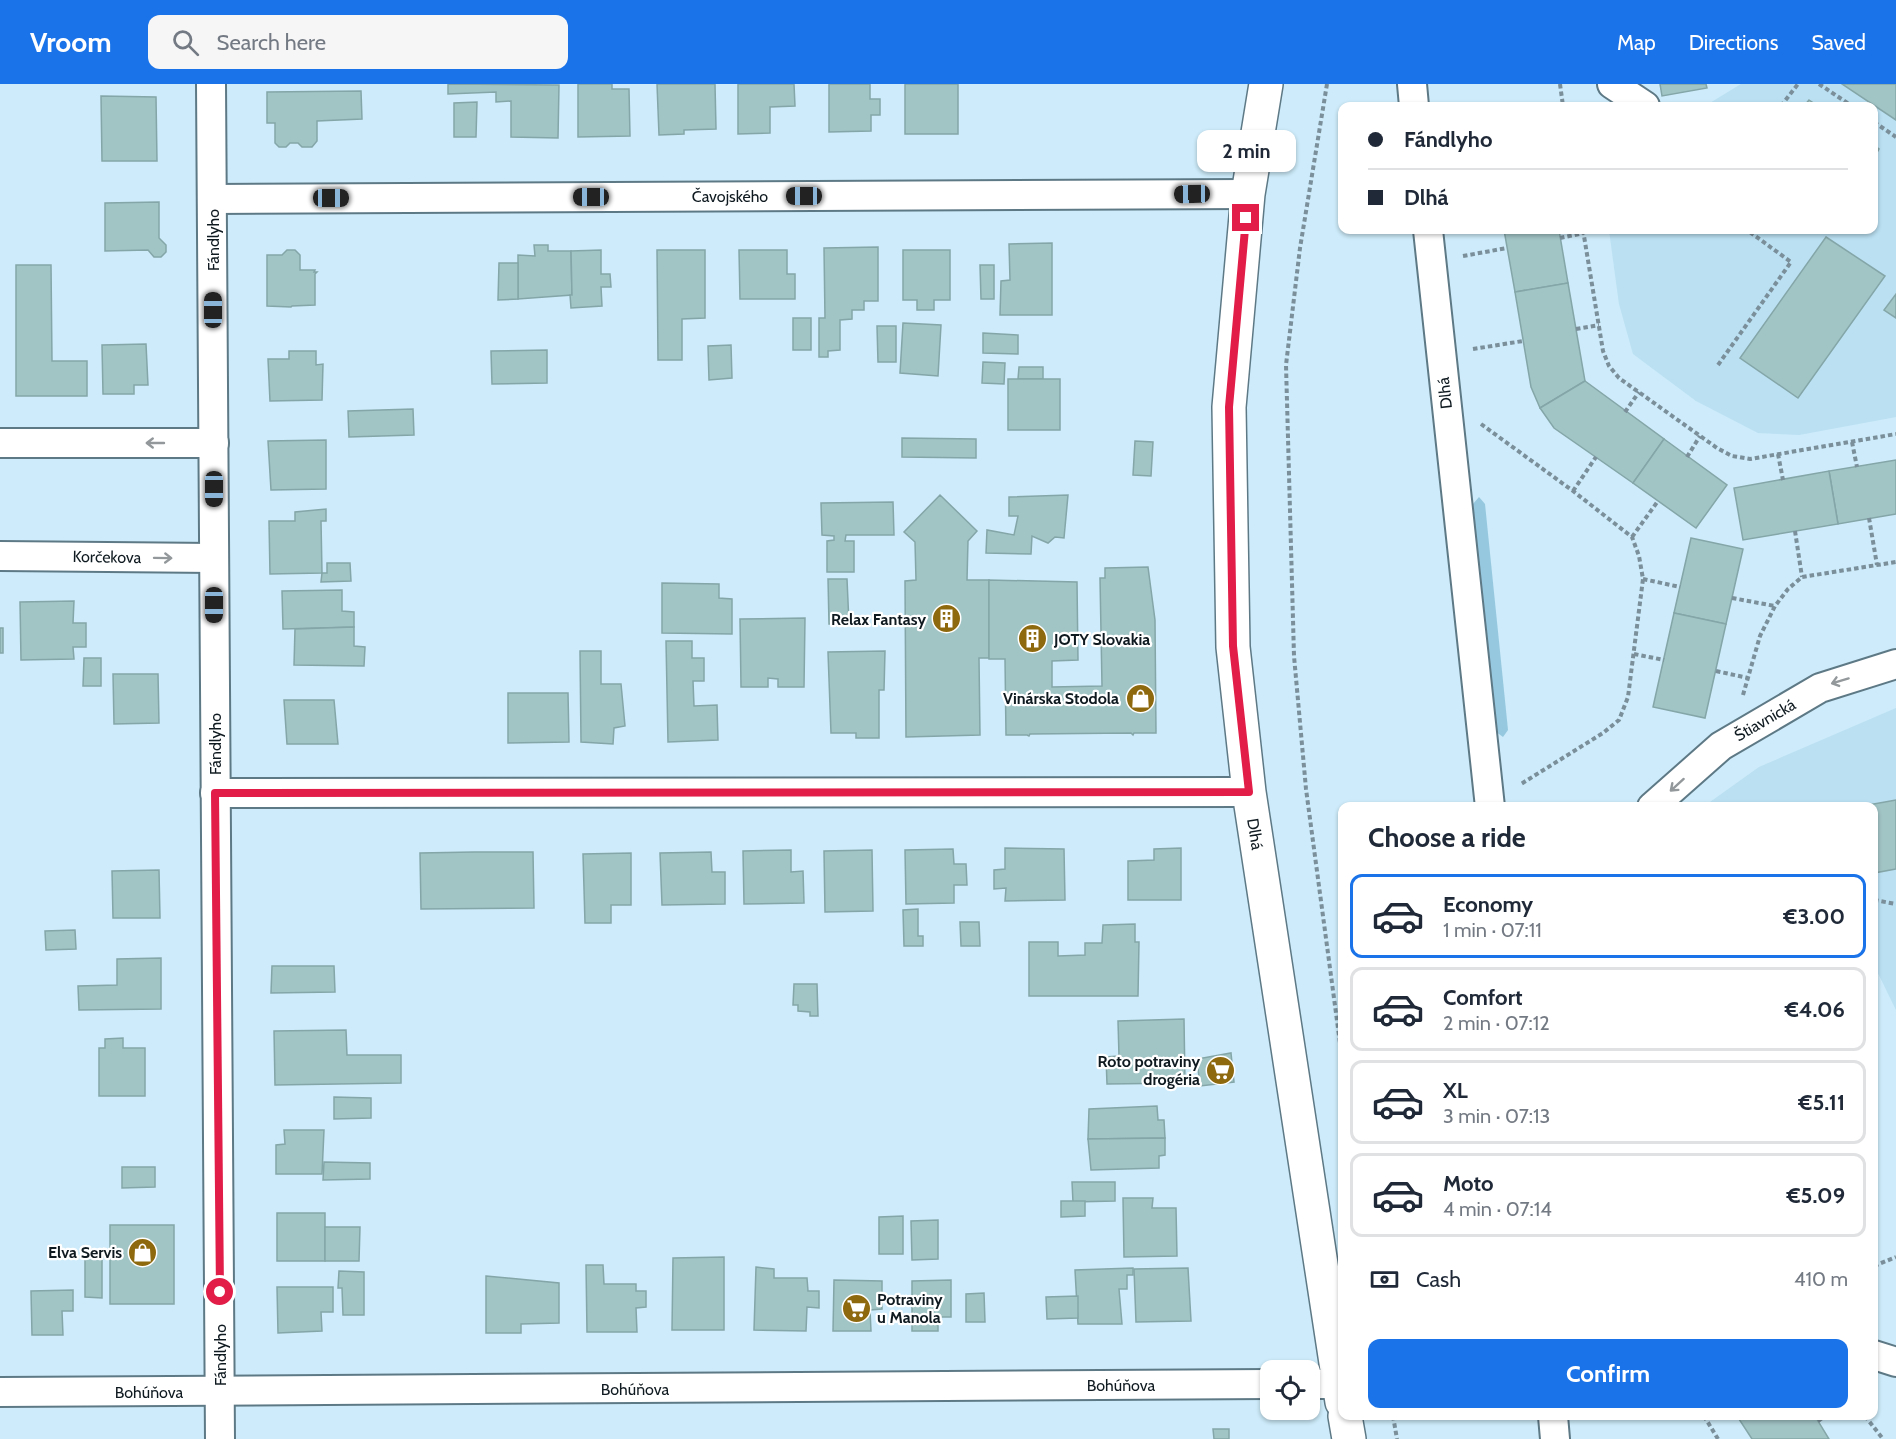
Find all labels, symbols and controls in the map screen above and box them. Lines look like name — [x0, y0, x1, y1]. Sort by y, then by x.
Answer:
search box — [148, 15, 568, 69]
text: Vroom — [30, 25, 112, 59]
icon: search — [169, 26, 202, 59]
text: Search here — [217, 29, 326, 56]
text: Map — [1617, 30, 1656, 55]
text: Directions — [1689, 30, 1778, 55]
text: Saved — [1811, 30, 1866, 55]
text: Fándlyho — [1404, 126, 1493, 153]
callout: 2 min — [1196, 131, 1296, 173]
text: 2 min — [1222, 139, 1271, 163]
text: Dlhá — [1404, 184, 1449, 211]
car — [1174, 185, 1210, 203]
street label: Čavojského — [692, 187, 768, 206]
car — [786, 187, 822, 205]
car — [573, 188, 609, 206]
car — [313, 189, 349, 207]
route end — [1232, 204, 1259, 231]
street label: Fándlyho — [204, 209, 223, 271]
car — [204, 292, 222, 328]
street label: Dlhá — [1434, 376, 1456, 410]
one-way arrow — [146, 437, 166, 449]
car — [205, 471, 223, 507]
street label: Korčekova — [72, 547, 142, 567]
one-way arrow — [153, 552, 173, 564]
car — [205, 587, 223, 623]
building icon: Relax Fantasy — [931, 603, 963, 635]
place label: Relax Fantasy — [831, 610, 926, 629]
building icon: JOTY Slovakia — [1017, 623, 1049, 655]
place label: JOTY Slovakia — [1053, 630, 1150, 649]
one-way arrow — [1831, 676, 1850, 687]
shop icon: Vinárska Stodola — [1124, 682, 1156, 714]
place label: Vinárska Stodola — [1003, 689, 1119, 708]
street label: Štiavnická — [1731, 695, 1799, 745]
street label: Fándlyho — [206, 713, 225, 775]
one-way arrow — [1670, 778, 1685, 792]
street label: Dlhá — [1243, 817, 1267, 851]
text: Choose a ride — [1368, 821, 1526, 854]
icon: car — [1371, 889, 1425, 943]
text: Economy — [1443, 891, 1533, 918]
text: €3.00 — [1783, 903, 1845, 930]
text: 1 min · 07:11 — [1443, 918, 1542, 942]
icon: car — [1371, 982, 1425, 1036]
text: Comfort — [1443, 984, 1522, 1011]
text: €4.06 — [1785, 996, 1845, 1023]
text: 2 min · 07:12 — [1443, 1011, 1550, 1035]
place label: Roto potraviny drogéria — [1098, 1052, 1200, 1089]
supermarket icon: Roto potraviny drogéria — [1205, 1054, 1237, 1086]
icon: car — [1371, 1075, 1425, 1129]
text: XL — [1443, 1077, 1468, 1104]
text: €5.11 — [1798, 1089, 1845, 1116]
text: 3 min · 07:13 — [1443, 1104, 1550, 1128]
icon: car — [1371, 1168, 1425, 1222]
text: Moto — [1443, 1170, 1494, 1197]
text: €5.09 — [1787, 1182, 1845, 1209]
text: 4 min · 07:14 — [1443, 1197, 1552, 1221]
shop icon: Elva Servis — [127, 1236, 159, 1268]
place label: Elva Servis — [48, 1243, 122, 1262]
icon: cash — [1368, 1263, 1401, 1296]
text: Cash — [1416, 1266, 1461, 1293]
text: 410 m — [1794, 1267, 1848, 1291]
route start — [206, 1278, 233, 1305]
place label: Potraviny u Manola — [877, 1290, 943, 1327]
supermarket icon: Potraviny u Manola — [840, 1292, 872, 1324]
street label: Fándlyho — [211, 1324, 230, 1386]
button: Confirm — [1368, 1339, 1848, 1408]
map controls — [1260, 1360, 1320, 1420]
button: locate — [1260, 1360, 1320, 1420]
street label: Bohúňova — [1087, 1376, 1156, 1395]
street label: Bohúňova — [601, 1380, 670, 1399]
street label: Bohúňova — [115, 1383, 184, 1402]

